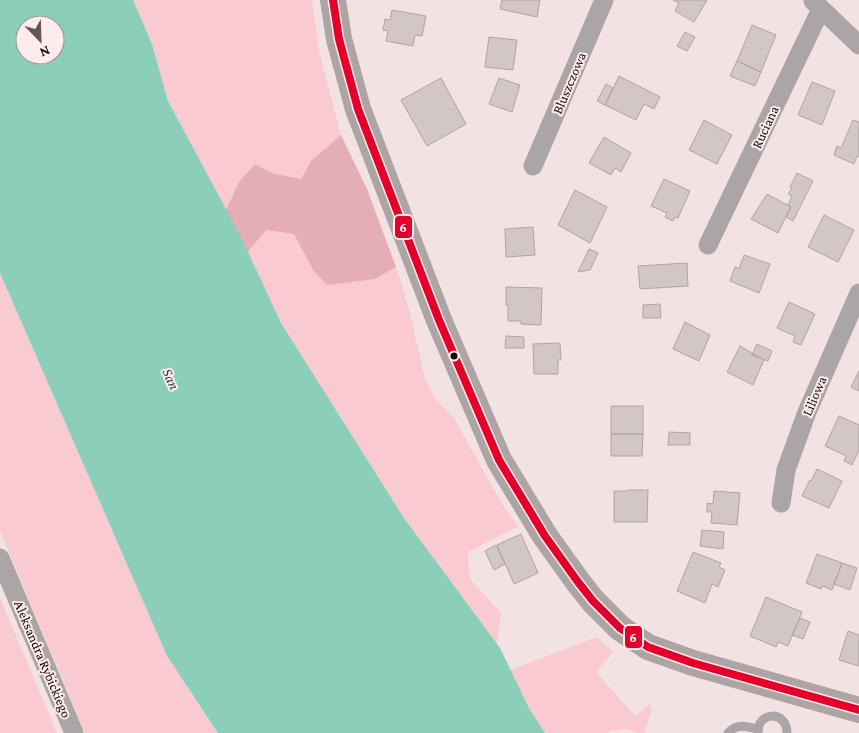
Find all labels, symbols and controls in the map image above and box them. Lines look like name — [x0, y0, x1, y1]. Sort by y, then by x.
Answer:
north arrow — [15, 15, 65, 65]
text: N — [37, 43, 53, 61]
street label: Bluszczowa — [549, 49, 589, 116]
street label: Ruciana — [748, 103, 782, 151]
line badge: 6 — [394, 215, 413, 239]
text: 6 — [399, 219, 407, 235]
unlabelled marker — [449, 351, 459, 361]
water label: San — [159, 366, 183, 393]
street label: Liliowa — [799, 373, 830, 418]
street label: Aleksandra Rybickiego — [11, 598, 75, 720]
line badge: 6 — [624, 625, 643, 649]
text: 6 — [629, 629, 637, 645]

